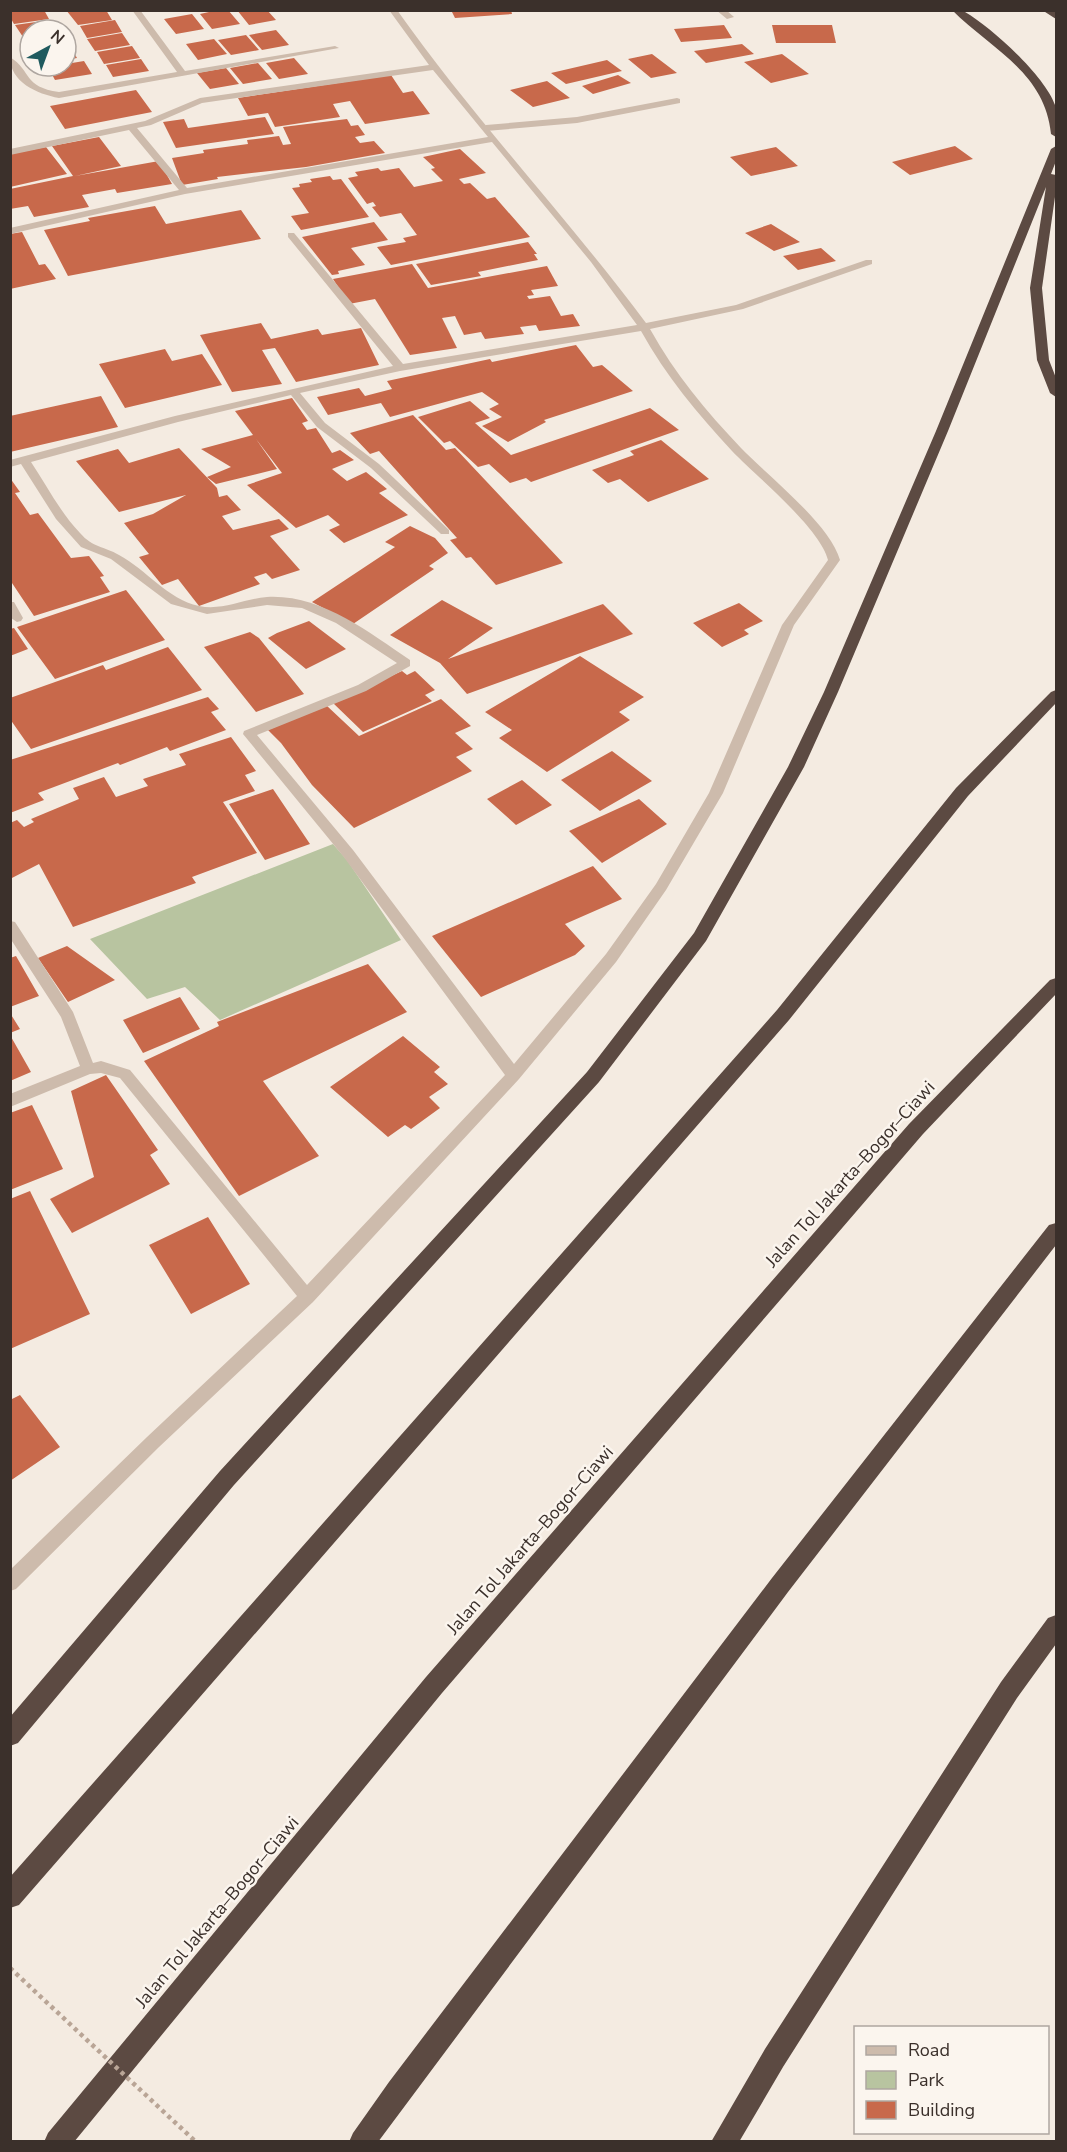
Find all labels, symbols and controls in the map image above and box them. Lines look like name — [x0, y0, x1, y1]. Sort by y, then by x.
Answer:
north arrow — [18, 18, 78, 78]
text: N — [45, 25, 69, 50]
street label: Jalan Tol Jakarta–Bogor–Ciawi — [759, 1076, 940, 1273]
street label: Jalan Tol Jakarta–Bogor–Ciawi — [441, 1440, 619, 1640]
street label: Jalan Tol Jakarta–Bogor–Ciawi — [129, 1811, 304, 2014]
legend — [854, 2026, 1049, 2134]
text: Road — [908, 2038, 950, 2062]
text: Park — [908, 2068, 945, 2092]
text: Building — [908, 2098, 975, 2122]

